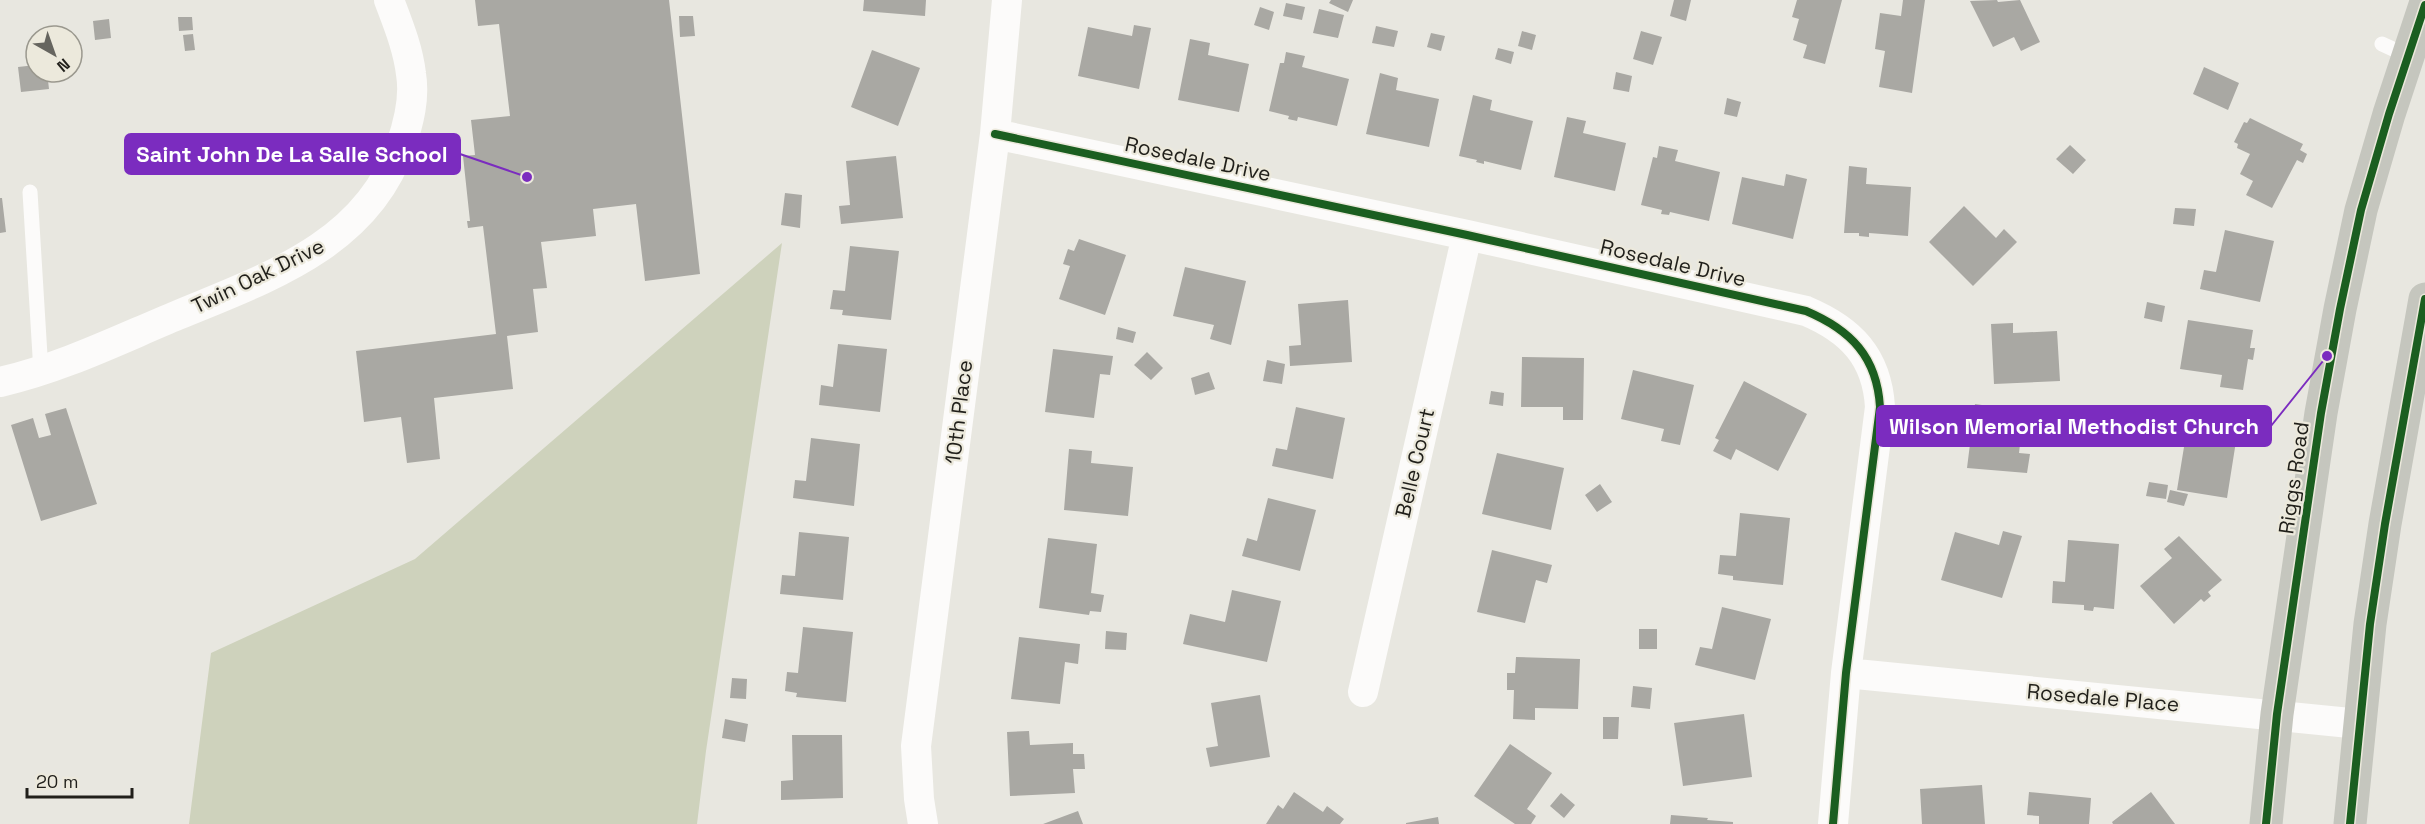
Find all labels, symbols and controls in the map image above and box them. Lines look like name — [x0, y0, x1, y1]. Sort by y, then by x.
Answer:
north arrow — [24, 24, 84, 84]
text: N — [52, 54, 74, 77]
street label: Rosedale Drive — [1123, 130, 1274, 187]
callout: Saint John De La Salle School — [125, 134, 460, 174]
text: Saint John De La Salle School — [136, 140, 448, 168]
street label: Twin Oak Drive — [187, 232, 328, 319]
street label: Rosedale Drive — [1598, 233, 1749, 292]
street label: 10th Place — [939, 358, 978, 466]
street label: Belle Court — [1389, 406, 1440, 520]
callout: Wilson Memorial Methodist Church — [1877, 406, 2271, 446]
text: Wilson Memorial Methodist Church — [1889, 412, 2259, 440]
street label: Riggs Road — [2272, 420, 2315, 536]
street label: Rosedale Place — [2026, 677, 2180, 718]
scale bar — [27, 761, 132, 799]
text: 20 m — [36, 770, 79, 793]

